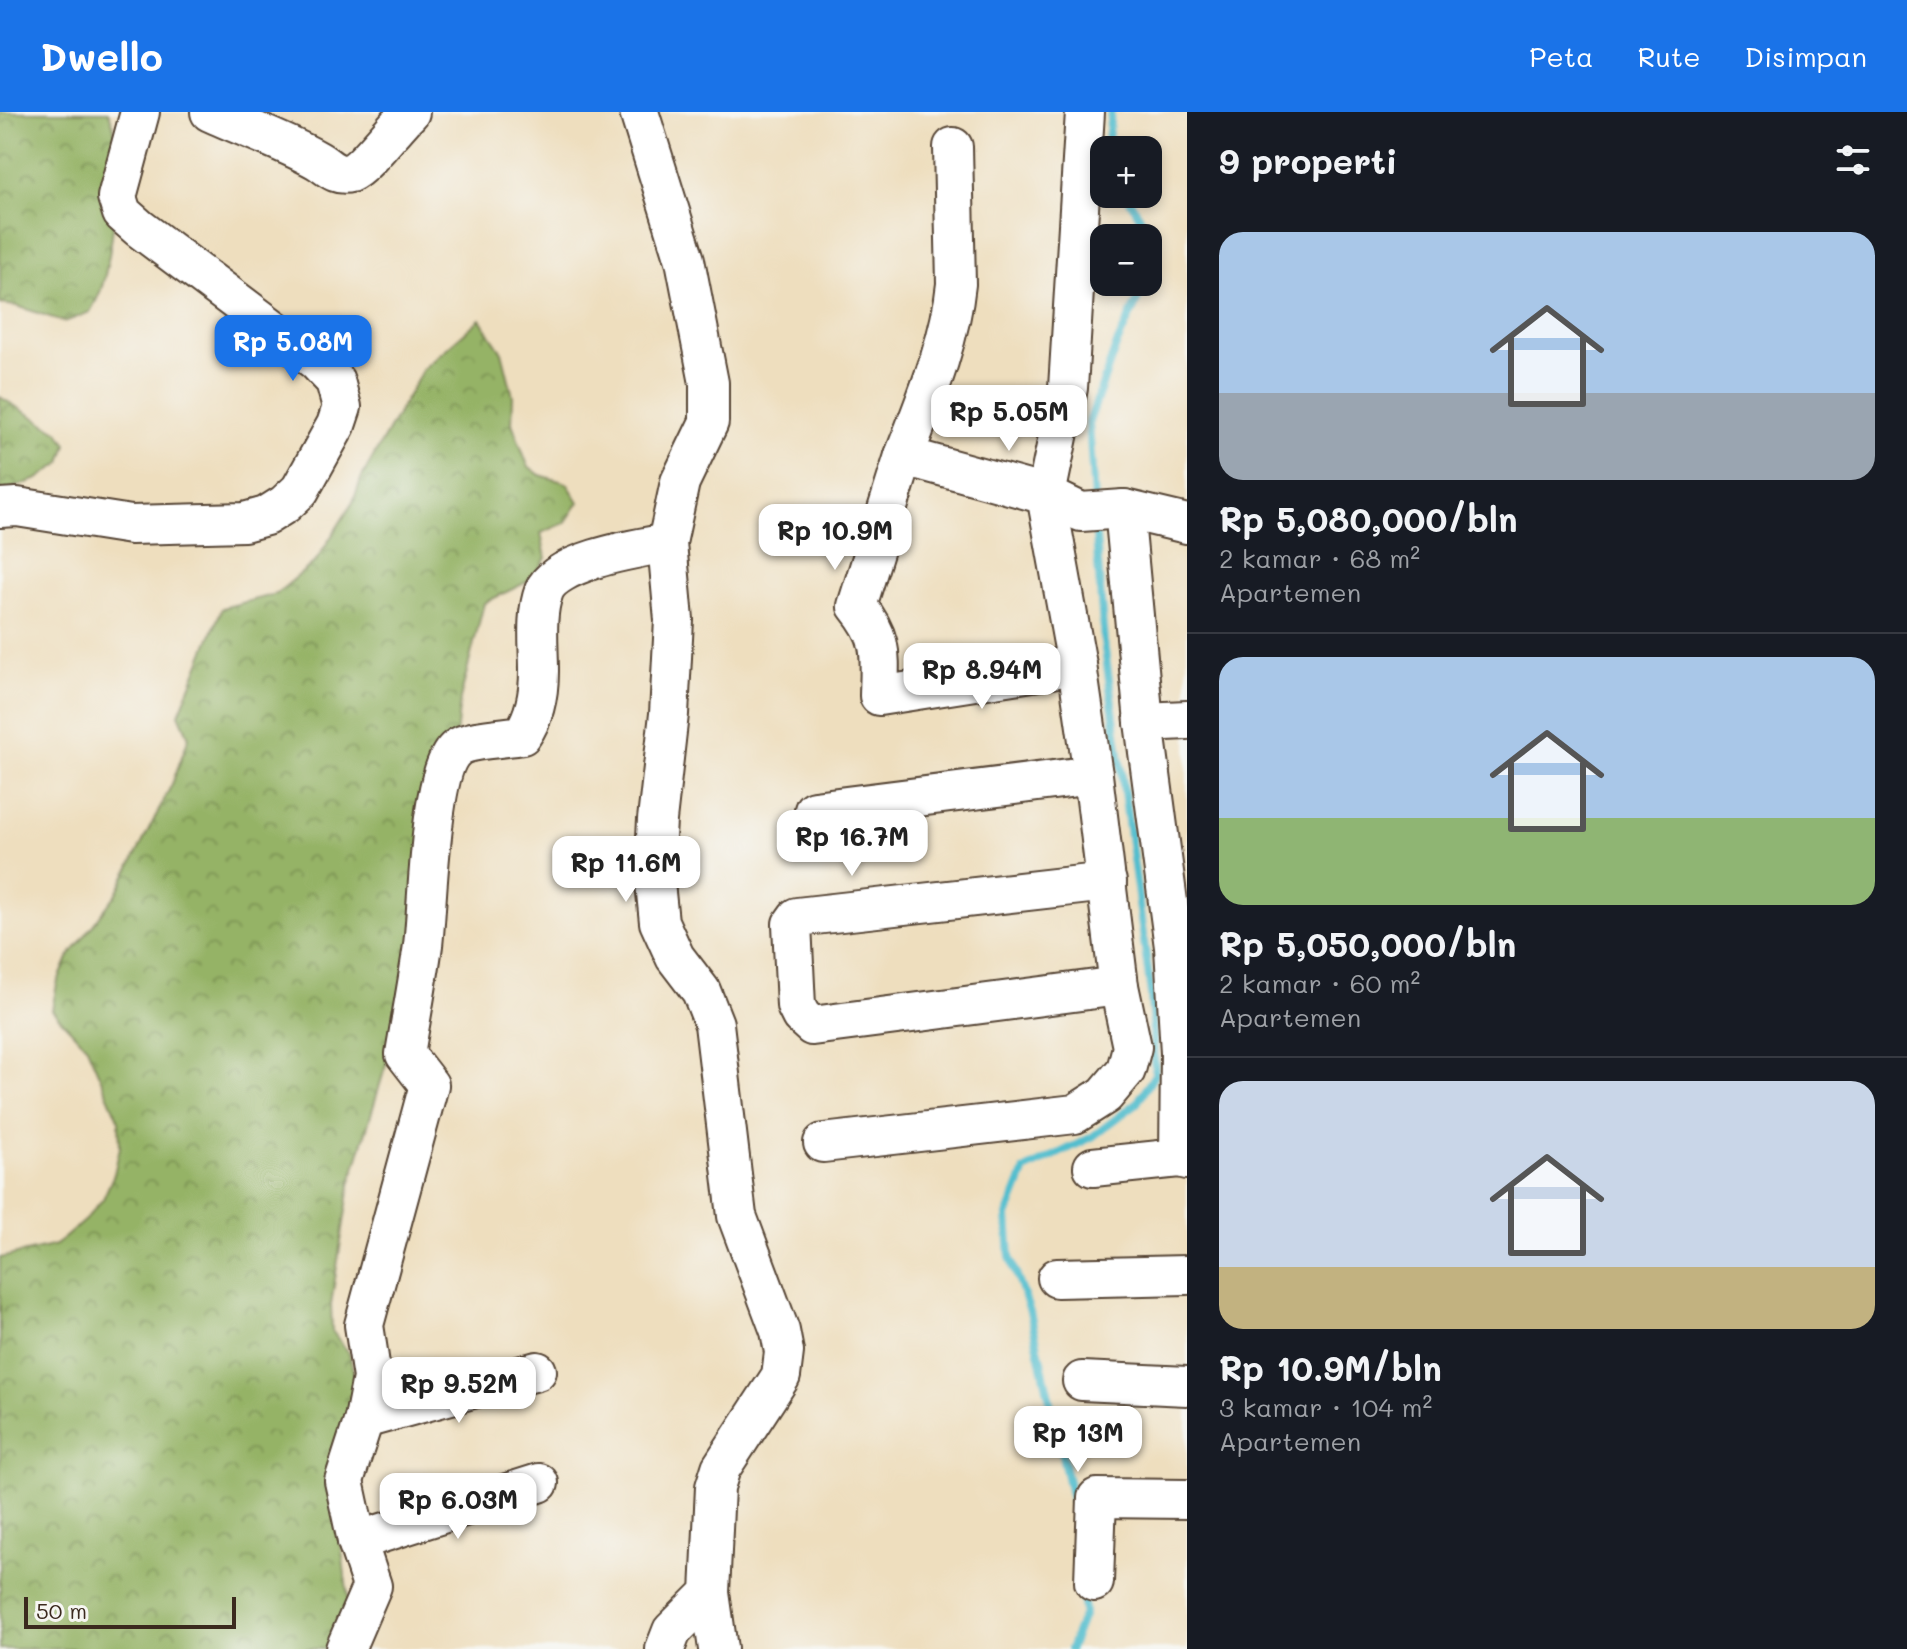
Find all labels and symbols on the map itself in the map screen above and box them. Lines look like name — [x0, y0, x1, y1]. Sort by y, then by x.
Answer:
pin: Rp 5.08M — [210, 315, 376, 383]
pin: Rp 5.05M — [926, 385, 1092, 453]
pin: Rp 10.9M — [752, 504, 918, 572]
pin: Rp 8.94M — [899, 643, 1065, 711]
pin: Rp 16.7M — [769, 810, 935, 878]
pin: Rp 11.6M — [543, 836, 709, 904]
pin: Rp 9.52M — [376, 1357, 542, 1425]
pin: Rp 13M — [1013, 1406, 1143, 1474]
pin: Rp 6.03M — [375, 1473, 541, 1541]
scale bar — [24, 1593, 236, 1629]

